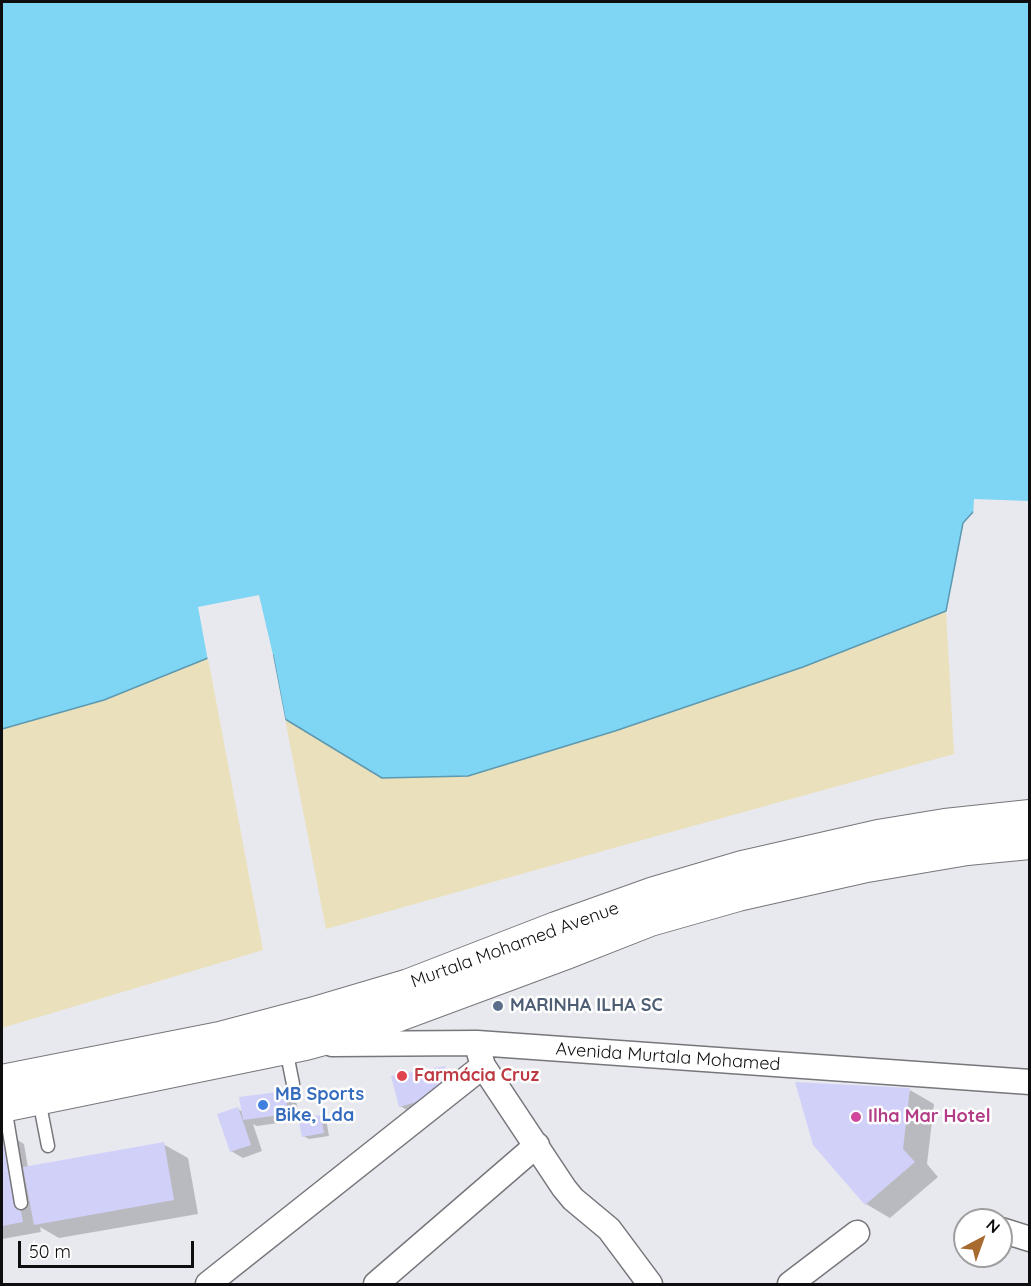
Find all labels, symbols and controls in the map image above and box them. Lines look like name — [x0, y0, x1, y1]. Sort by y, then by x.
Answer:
street label: Murtala Mohamed Avenue — [408, 897, 622, 993]
place label: MARINHA ILHA SC — [510, 995, 663, 1017]
marker: MARINHA ILHA SC — [491, 999, 505, 1013]
street label: Avenida Murtala Mohamed — [555, 1038, 781, 1076]
place label: Farmácia Cruz — [414, 1065, 539, 1087]
marker: Farmácia Cruz — [395, 1069, 409, 1083]
place label: MB Sports Bike, Lda — [275, 1084, 364, 1126]
marker: MB Sports Bike, Lda — [256, 1098, 270, 1112]
place label: Ilha Mar Hotel — [868, 1106, 991, 1128]
marker: Ilha Mar Hotel — [849, 1110, 863, 1124]
north arrow — [953, 1208, 1013, 1268]
text: N — [982, 1215, 1004, 1237]
scale bar — [21, 1229, 196, 1267]
text: 50 m — [29, 1240, 71, 1263]

